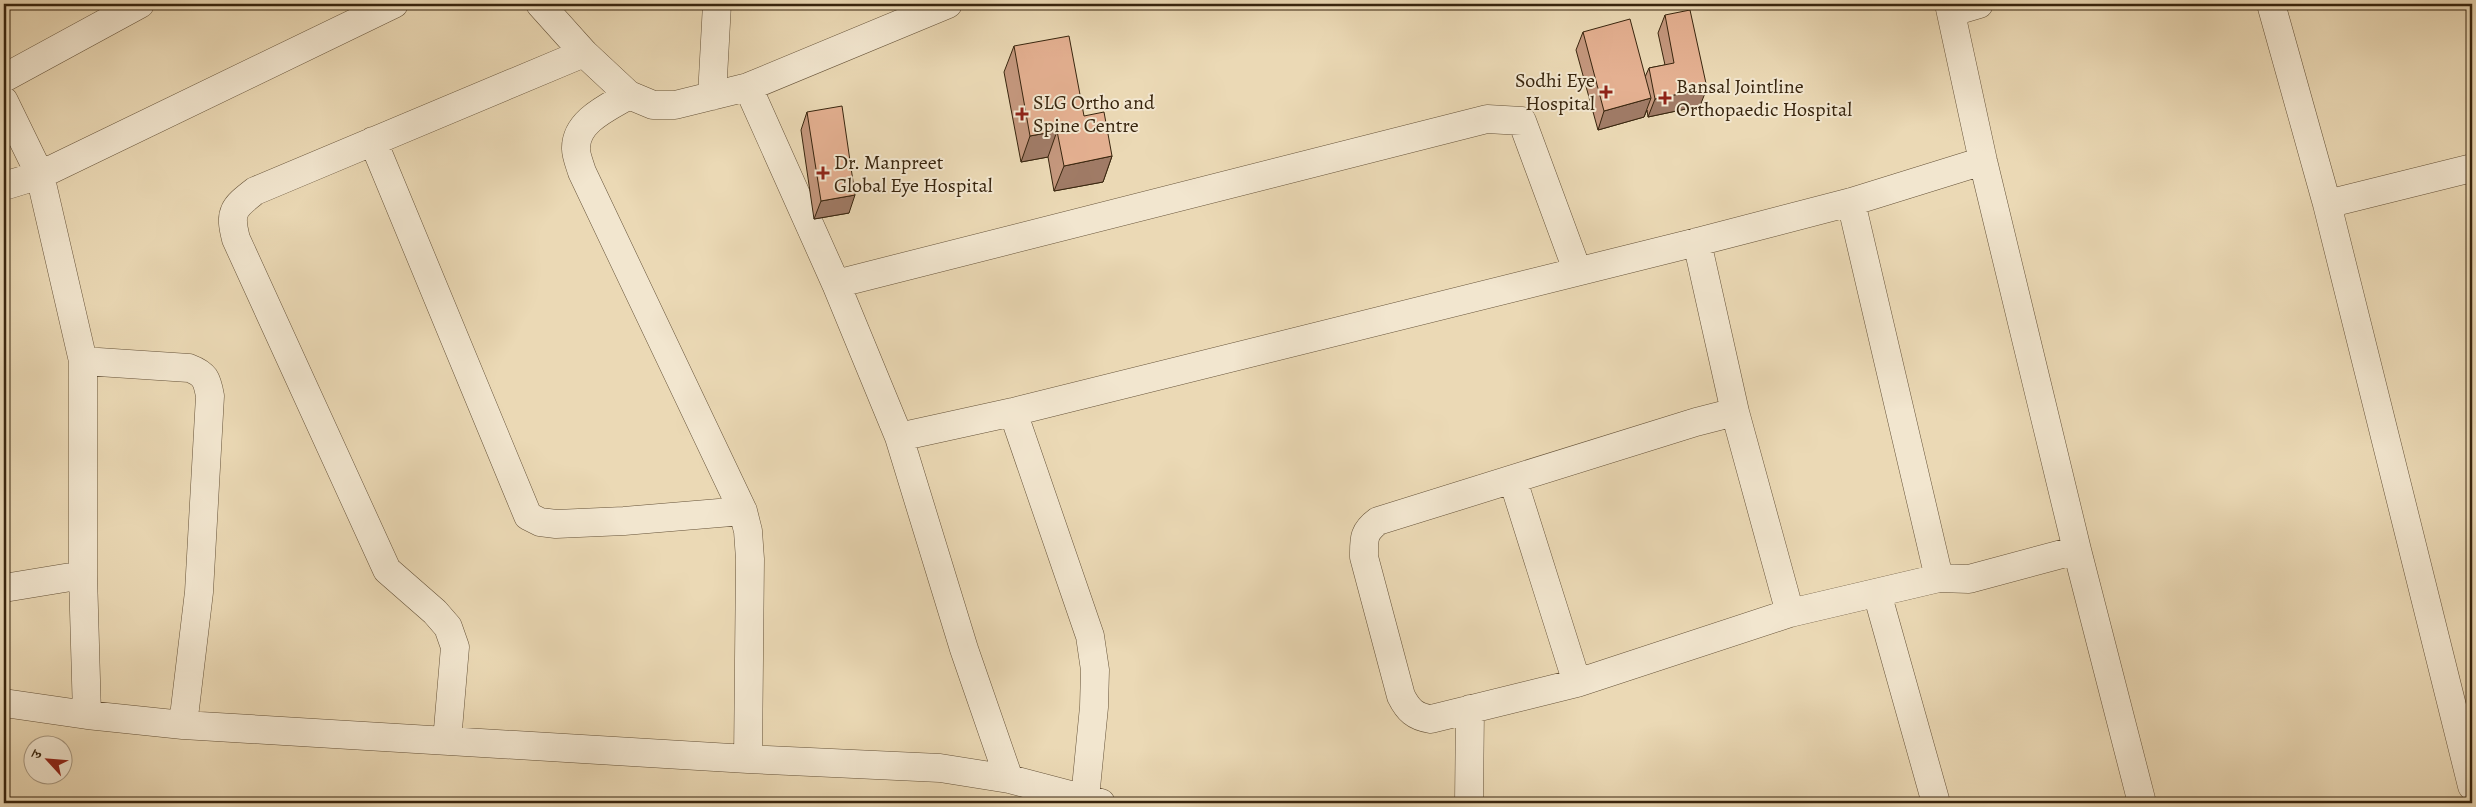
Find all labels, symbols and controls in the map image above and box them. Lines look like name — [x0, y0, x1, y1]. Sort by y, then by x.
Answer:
place label: Sodhi Eye Hospital — [1515, 67, 1595, 117]
place label: Bansal Jointline Orthopaedic Hospital — [1676, 73, 1852, 123]
marker: Sodhi Eye Hospital — [1599, 85, 1613, 99]
place label: SLG Ortho and Spine Centre — [1033, 89, 1155, 139]
marker: Bansal Jointline Orthopaedic Hospital — [1658, 91, 1672, 105]
marker: SLG Ortho and Spine Centre — [1015, 107, 1029, 121]
place label: Dr. Manpreet Global Eye Hospital — [834, 149, 993, 199]
marker: Dr. Manpreet Global Eye Hospital — [816, 166, 830, 180]
north arrow — [22, 734, 72, 784]
text: उ — [26, 746, 47, 763]

